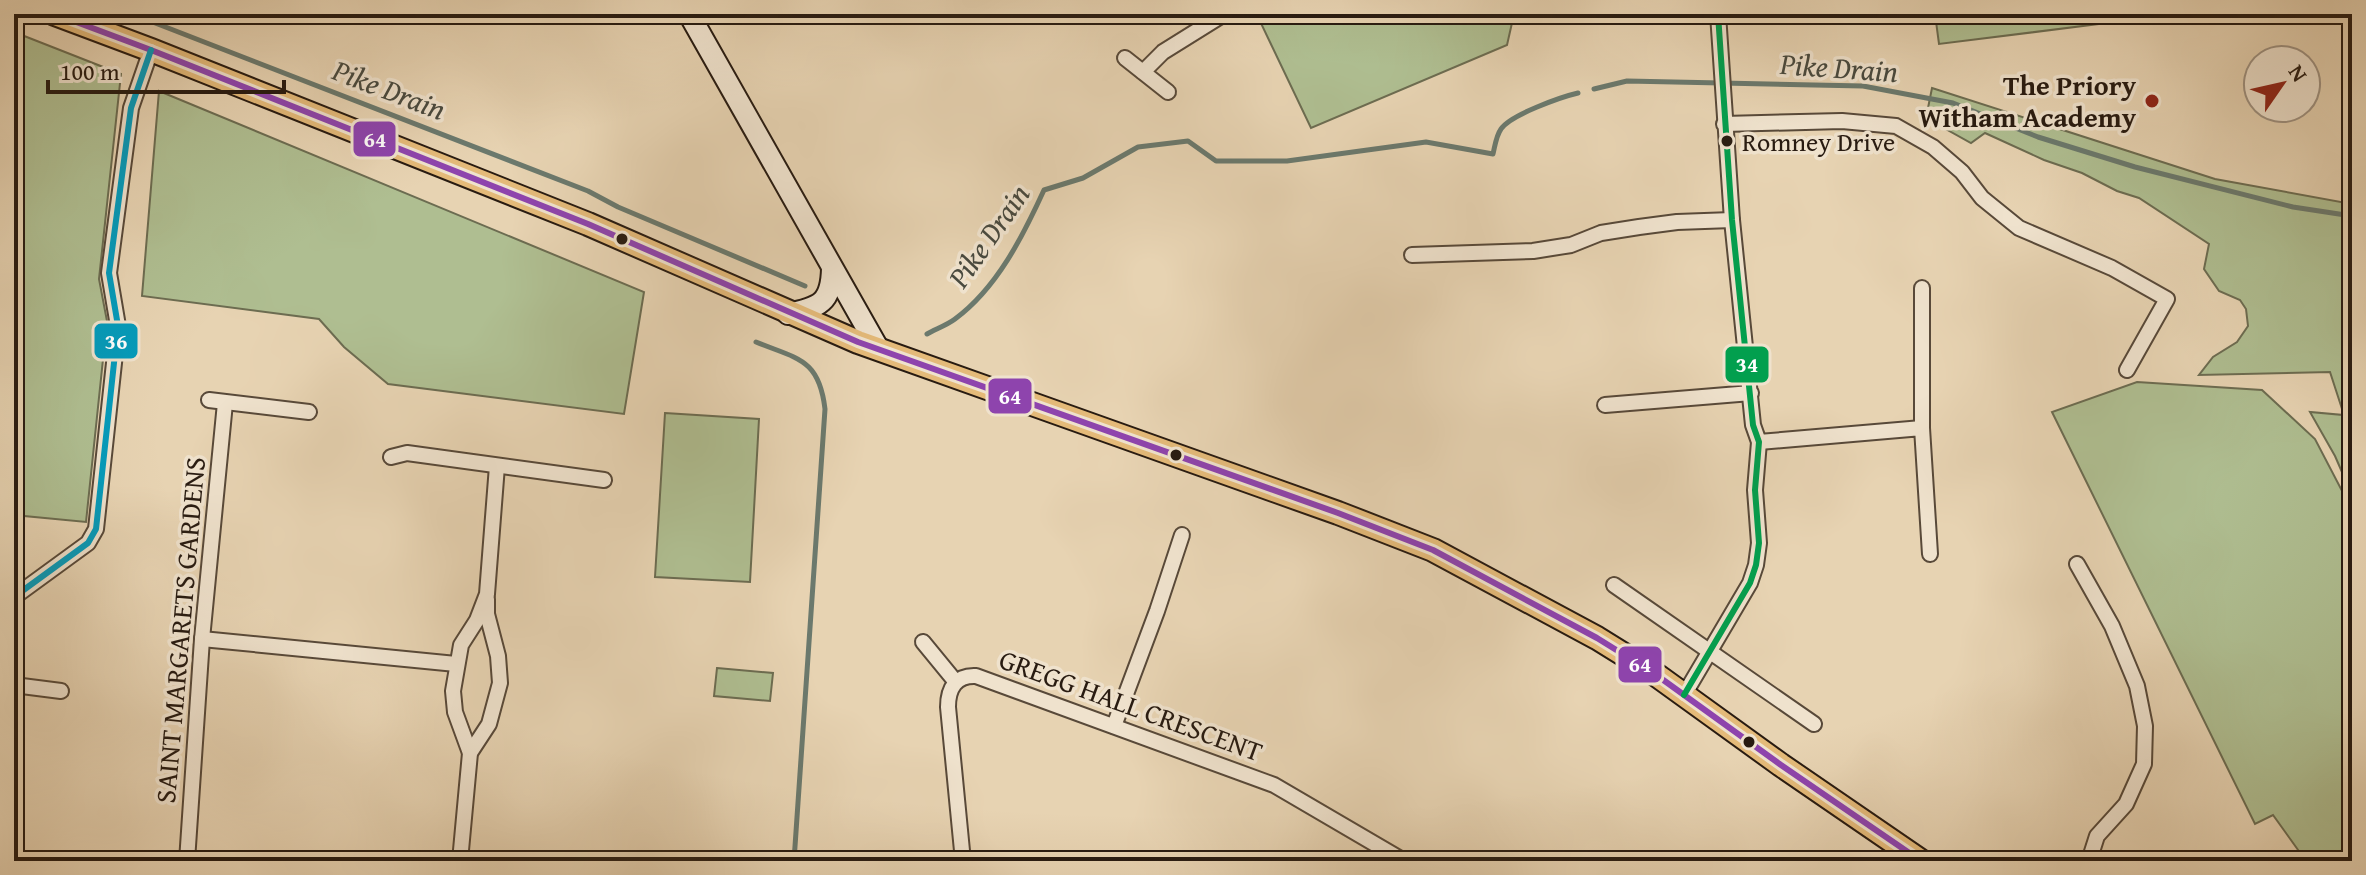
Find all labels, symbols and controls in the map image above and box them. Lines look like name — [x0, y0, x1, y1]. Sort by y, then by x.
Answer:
water label: Pike Drain — [1778, 41, 1899, 93]
scale bar — [48, 44, 284, 94]
north arrow — [2242, 44, 2322, 124]
water label: Pike Drain — [326, 47, 452, 131]
text: 100 m — [60, 54, 120, 89]
text: N — [2281, 58, 2316, 88]
place label: The Priory Witham Academy — [1919, 64, 2137, 137]
marker: The Priory Witham Academy — [2143, 92, 2161, 110]
line badge: 64 — [352, 120, 397, 158]
place label: Romney Drive — [1742, 122, 1895, 161]
text: 64 — [364, 123, 386, 155]
marker: Romney Drive — [1719, 133, 1735, 149]
water label: Pike Drain — [936, 175, 1040, 297]
unlabelled marker — [614, 231, 630, 247]
line badge: 36 — [93, 322, 139, 360]
text: 36 — [105, 325, 127, 357]
line badge: 34 — [1724, 345, 1770, 384]
text: 34 — [1736, 348, 1758, 380]
line badge: 64 — [987, 377, 1033, 415]
text: 64 — [999, 380, 1021, 412]
unlabelled marker — [1168, 447, 1184, 463]
street label: SAINT MARGARETS GARDENS — [144, 455, 215, 805]
street label: GREGG HALL CRESCENT — [994, 638, 1269, 771]
line badge: 64 — [1617, 645, 1663, 684]
text: 64 — [1629, 648, 1651, 680]
unlabelled marker — [1741, 734, 1757, 750]

